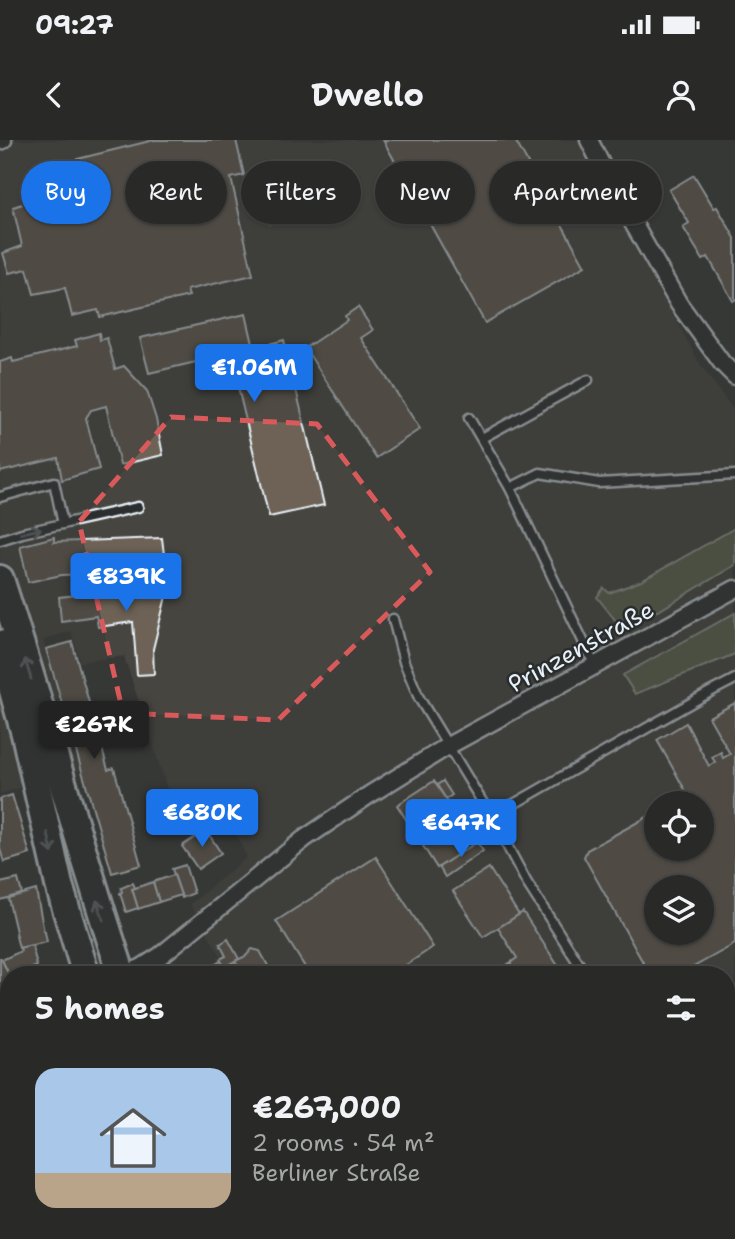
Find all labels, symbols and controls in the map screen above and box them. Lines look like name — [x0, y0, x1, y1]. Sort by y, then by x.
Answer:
text: 09:27 — [35, 7, 114, 42]
text: Dwello — [311, 73, 424, 116]
icon: back — [35, 76, 73, 114]
icon: person — [662, 76, 700, 114]
chip: Buy — [21, 161, 111, 224]
chip: Rent — [125, 161, 227, 224]
chip: Filters — [241, 161, 361, 224]
chip: New — [375, 161, 475, 224]
chip: Apartment — [489, 161, 662, 224]
pin: €1.06M — [197, 344, 311, 404]
text: €1.06M — [211, 352, 297, 382]
one-way arrow — [19, 524, 42, 537]
pin: €839K — [77, 554, 175, 613]
text: €839K — [86, 561, 166, 591]
street label: Prinzenstraße — [502, 594, 660, 700]
one-way arrow — [21, 658, 33, 680]
pin: €267K — [45, 702, 143, 761]
text: €267K — [55, 709, 133, 739]
pin: €680K — [153, 790, 251, 849]
map controls — [644, 791, 714, 945]
button: locate — [644, 791, 714, 861]
text: €680K — [162, 797, 242, 827]
pin: €647K — [412, 800, 510, 859]
text: €647K — [421, 807, 501, 837]
one-way arrow — [44, 831, 58, 854]
button: layers — [644, 875, 714, 945]
one-way arrow — [93, 899, 106, 921]
text: 5 homes — [35, 988, 165, 1029]
icon: filters — [662, 989, 700, 1027]
text: €267,000 — [252, 1087, 401, 1128]
icon: home — [91, 1096, 175, 1180]
text: 2 rooms · 54 m² — [252, 1128, 435, 1158]
text: Berliner Straße — [252, 1158, 421, 1188]

